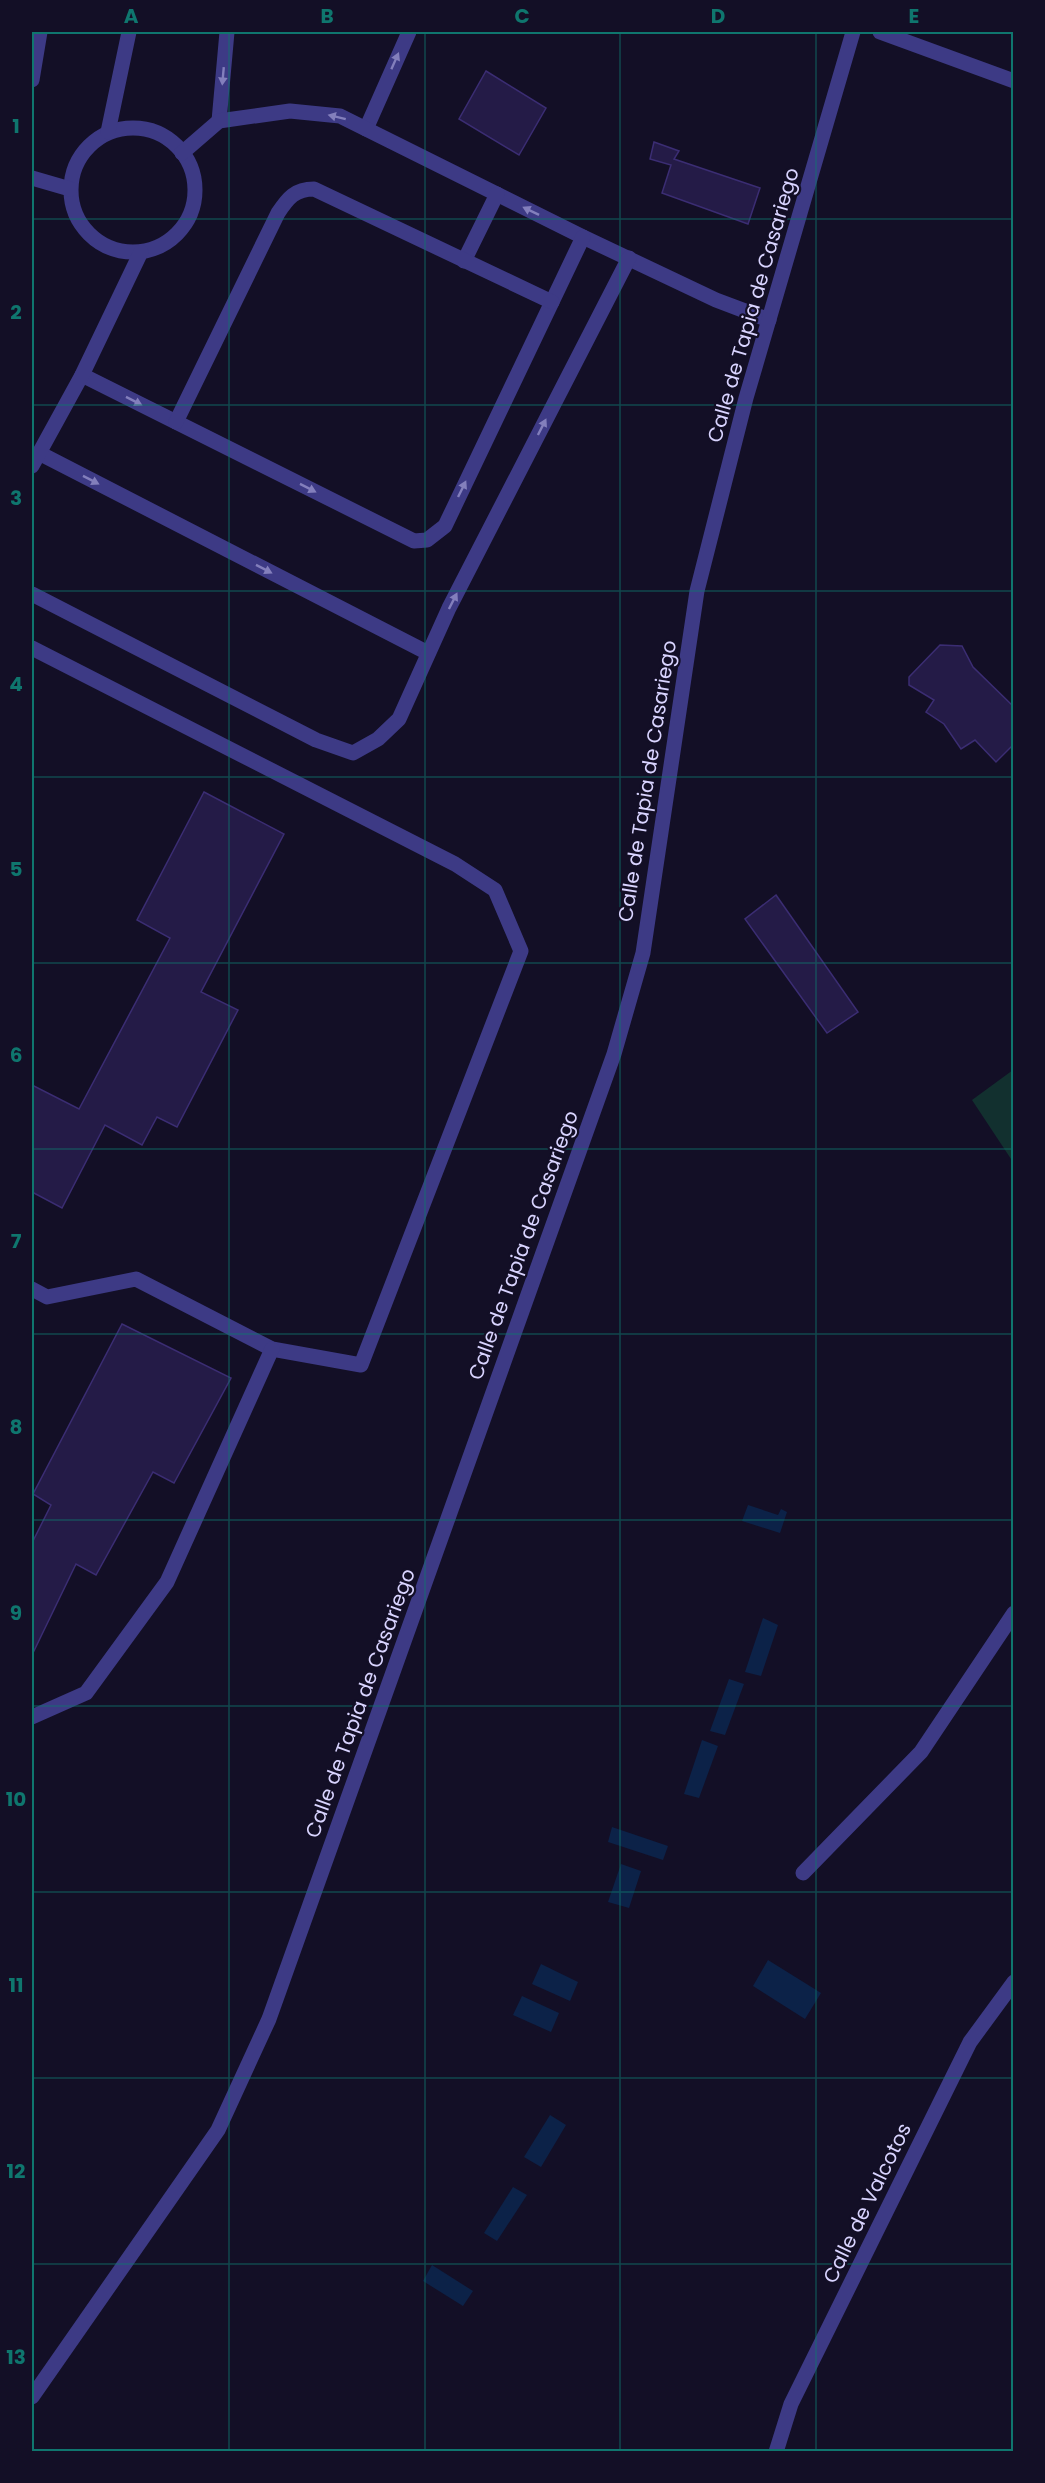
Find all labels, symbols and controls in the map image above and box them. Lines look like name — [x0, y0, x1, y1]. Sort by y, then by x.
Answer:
text: A — [124, 2, 139, 30]
text: B — [320, 2, 334, 30]
text: C — [514, 2, 530, 30]
text: D — [711, 2, 725, 30]
text: E — [909, 2, 919, 30]
one-way arrow — [391, 52, 401, 70]
one-way arrow — [218, 67, 228, 86]
text: 1 — [12, 112, 20, 140]
one-way arrow — [328, 112, 346, 122]
street label: Calle de Tapia de Casariego — [700, 164, 806, 446]
one-way arrow — [522, 206, 539, 216]
text: 2 — [10, 298, 22, 326]
one-way arrow — [126, 396, 143, 406]
one-way arrow — [537, 419, 547, 436]
one-way arrow — [82, 475, 99, 485]
one-way arrow — [458, 480, 467, 497]
text: 3 — [10, 484, 22, 512]
one-way arrow — [300, 484, 317, 493]
one-way arrow — [256, 564, 273, 574]
one-way arrow — [448, 592, 458, 609]
street label: Calle de Tapia de Casariego — [611, 638, 683, 924]
text: 4 — [9, 670, 23, 698]
text: 5 — [10, 855, 23, 883]
text: 6 — [10, 1041, 22, 1069]
street label: Calle de Tapia de Casariego — [461, 1106, 585, 1384]
text: 7 — [11, 1227, 22, 1255]
text: 8 — [10, 1413, 22, 1441]
street label: Calle de Tapia de Casariego — [298, 1564, 422, 1842]
text: 9 — [10, 1599, 22, 1627]
text: 10 — [6, 1785, 26, 1813]
text: 11 — [8, 1971, 24, 1999]
street label: Calle de Valcotos — [816, 2118, 918, 2288]
text: 12 — [7, 2157, 25, 2185]
text: 13 — [6, 2343, 26, 2371]

